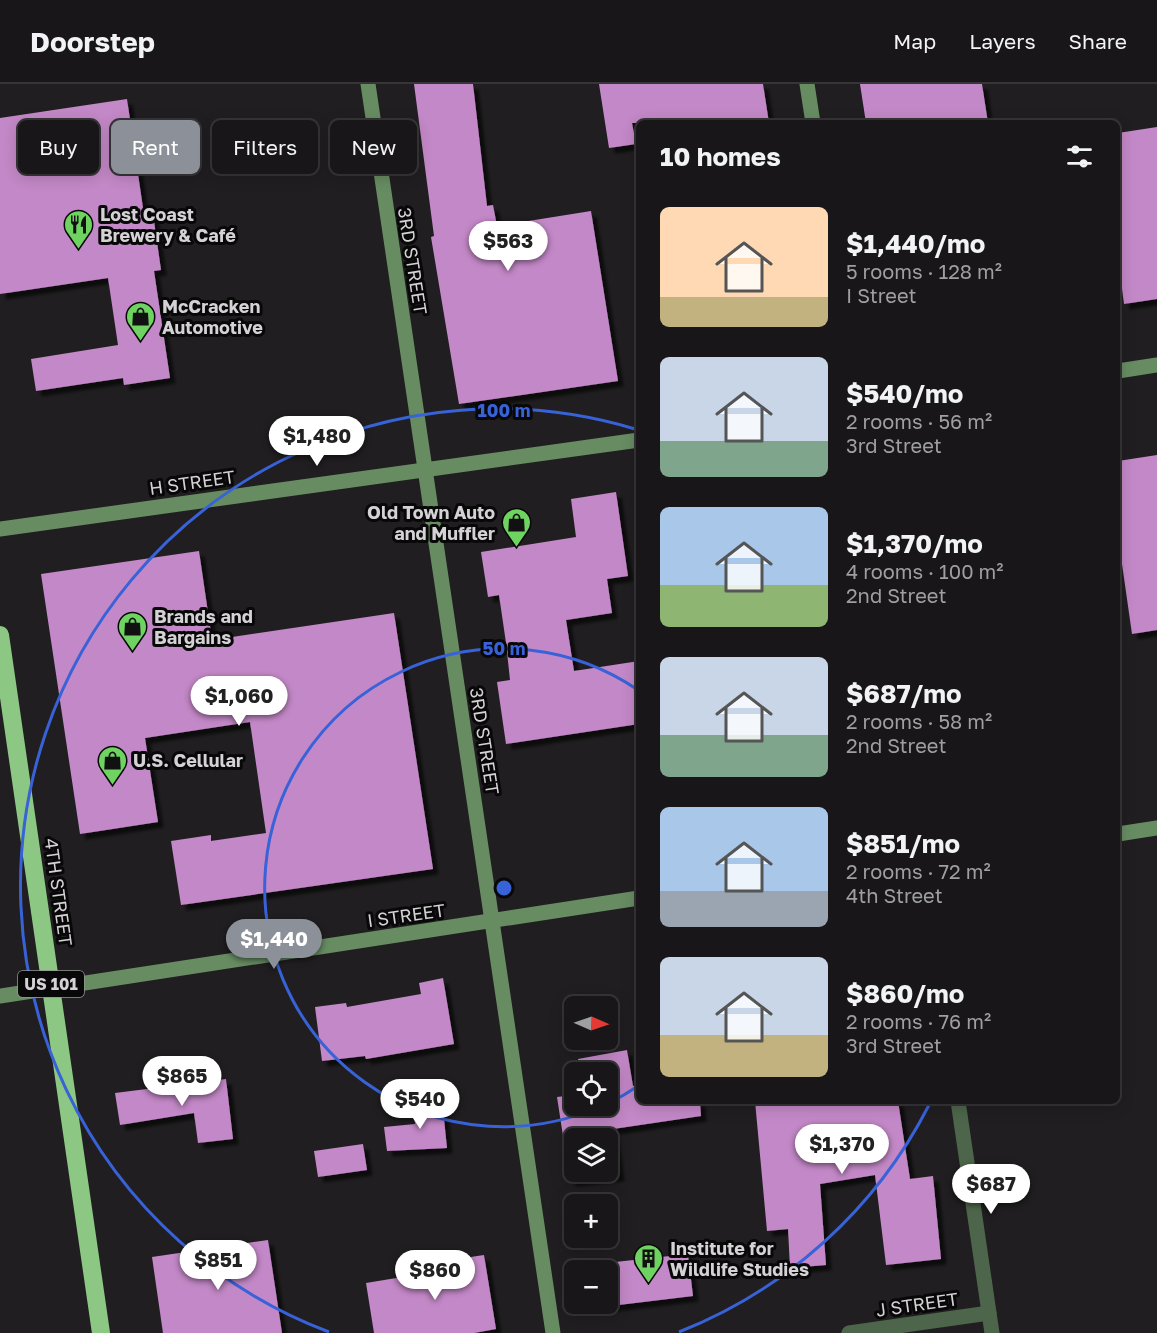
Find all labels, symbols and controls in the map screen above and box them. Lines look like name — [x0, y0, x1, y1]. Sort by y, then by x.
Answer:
text: Doorstep — [30, 25, 155, 58]
text: Map — [893, 28, 936, 54]
text: Layers — [969, 28, 1036, 54]
text: Share — [1069, 28, 1127, 54]
chip: Buy — [18, 120, 99, 174]
chip: Rent — [111, 120, 200, 174]
chip: Filters — [212, 120, 318, 174]
chip: New — [330, 120, 417, 174]
icon: filters — [1063, 140, 1096, 173]
text: 10 homes — [660, 141, 781, 172]
place label: Lost Coast Brewery & Café — [100, 203, 236, 246]
street label: 3RD STREET — [394, 206, 432, 316]
restaurant icon: Lost Coast Brewery & Café — [63, 208, 95, 250]
pin: $563 — [472, 221, 544, 272]
text: $563 — [483, 228, 533, 252]
text: $1,440/mo — [846, 228, 985, 259]
icon: home — [708, 231, 780, 303]
text: 5 rooms · 128 m² — [846, 259, 1002, 283]
text: I Street — [846, 283, 916, 307]
place label: McCracken Automotive — [162, 295, 263, 338]
shop icon: McCracken Automotive — [125, 300, 157, 342]
text: $540/mo — [846, 378, 963, 409]
icon: home — [708, 381, 780, 453]
text: 100 m — [478, 399, 530, 421]
text: 2 rooms · 56 m² — [846, 409, 992, 433]
pin: $1,480 — [268, 416, 366, 467]
text: $1,480 — [283, 423, 351, 447]
text: 3rd Street — [846, 433, 942, 457]
street label: H STREET — [148, 465, 236, 499]
place label: Old Town Auto and Muffler — [367, 501, 495, 544]
shop icon: Old Town Auto and Muffler — [500, 506, 532, 548]
text: $1,370/mo — [846, 528, 983, 559]
icon: home — [708, 531, 780, 603]
text: 4 rooms · 100 m² — [846, 559, 1004, 583]
text: 2nd Street — [846, 583, 946, 607]
place label: Brands and Bargains — [154, 605, 253, 648]
shop icon: Brands and Bargains — [117, 610, 149, 652]
text: 50 m — [483, 637, 525, 659]
pin: $1,060 — [190, 676, 288, 727]
text: $687/mo — [846, 678, 962, 709]
icon: home — [708, 681, 780, 753]
text: $1,060 — [205, 683, 273, 707]
street label: 3RD STREET — [466, 686, 504, 796]
text: 2 rooms · 58 m² — [846, 709, 992, 733]
text: 2nd Street — [846, 733, 946, 757]
shop icon: U.S. Cellular — [96, 744, 128, 786]
place label: U.S. Cellular — [133, 749, 243, 771]
text: $851/mo — [846, 828, 960, 859]
icon: home — [708, 831, 780, 903]
street label: 4TH STREET — [41, 837, 77, 947]
text: 2 rooms · 72 m² — [846, 859, 991, 883]
centre of rings — [494, 878, 514, 898]
text: 4th Street — [846, 883, 943, 907]
street label: I STREET — [366, 899, 446, 931]
pin: $1,440 — [225, 919, 323, 970]
text: $1,440 — [240, 926, 308, 950]
road number: US 101 — [18, 971, 84, 997]
text: $860/mo — [846, 978, 964, 1009]
icon: home — [708, 981, 780, 1053]
north arrow — [564, 996, 618, 1050]
map controls — [564, 996, 618, 1314]
text: 2 rooms · 76 m² — [846, 1009, 991, 1033]
text: 3rd Street — [846, 1033, 942, 1057]
pin: $865 — [146, 1056, 218, 1107]
button: locate — [564, 1062, 618, 1116]
text: $865 — [156, 1063, 208, 1087]
pin: $540 — [384, 1079, 456, 1130]
text: $540 — [394, 1086, 446, 1110]
pin: $1,370 — [793, 1124, 891, 1175]
button: layers — [564, 1128, 618, 1182]
text: $1,370 — [809, 1131, 875, 1155]
pin: $687 — [955, 1164, 1027, 1215]
text: $687 — [966, 1171, 1016, 1195]
button: + — [564, 1194, 618, 1248]
place label: Institute for Wildlife Studies — [670, 1237, 809, 1280]
pin: $851 — [182, 1240, 254, 1291]
building icon: Institute for Wildlife Studies — [633, 1242, 665, 1284]
text: $851 — [194, 1247, 242, 1271]
pin: $860 — [399, 1250, 471, 1301]
text: $860 — [409, 1257, 461, 1281]
button: − — [564, 1260, 618, 1314]
street label: J STREET — [875, 1287, 959, 1321]

